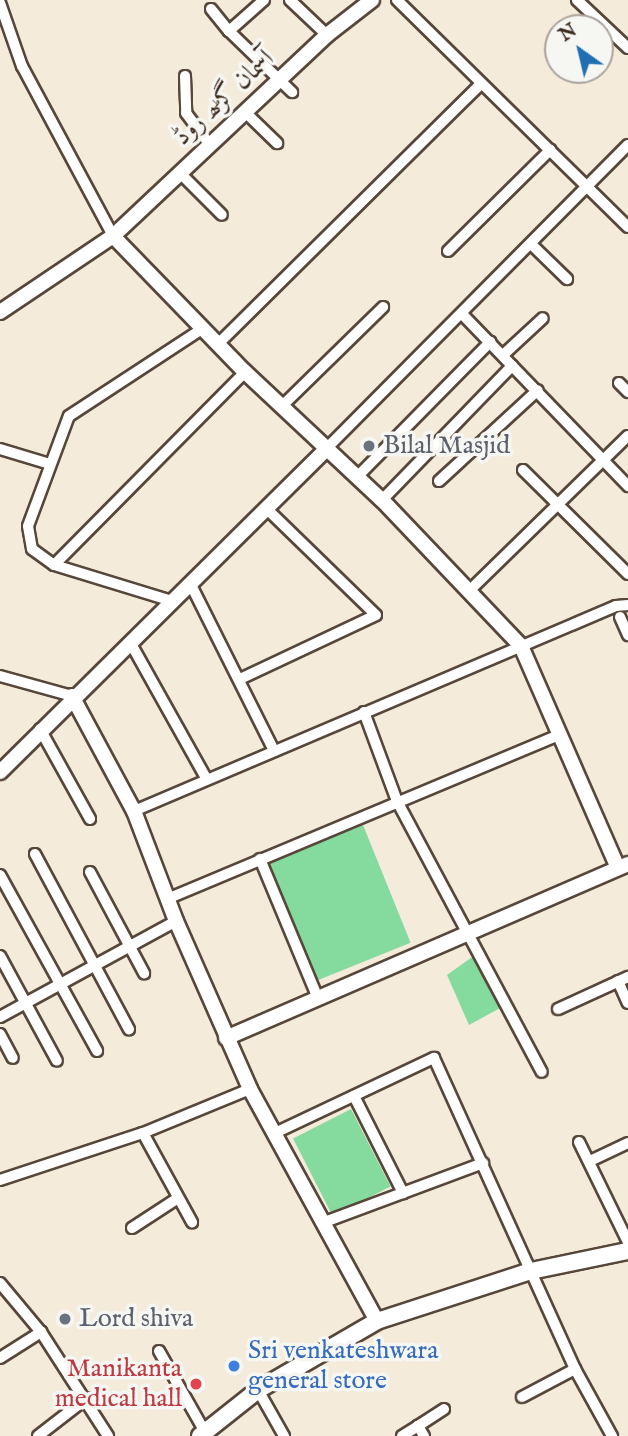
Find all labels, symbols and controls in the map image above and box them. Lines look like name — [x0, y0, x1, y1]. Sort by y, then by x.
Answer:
north arrow — [544, 14, 614, 84]
text: N — [555, 19, 582, 48]
street label: آسمان گڑھ روڈ — [167, 44, 281, 152]
place label: Bilal Masjid — [383, 430, 510, 462]
marker: Bilal Masjid — [361, 438, 377, 454]
place label: Lord shiva — [79, 1303, 193, 1335]
marker: Lord shiva — [57, 1311, 73, 1327]
place label: Sri venkateshwara general store — [248, 1335, 438, 1396]
place label: Manikanta medical hall — [55, 1353, 182, 1414]
marker: Sri venkateshwara general store — [226, 1358, 242, 1374]
marker: Manikanta medical hall — [188, 1376, 204, 1392]

